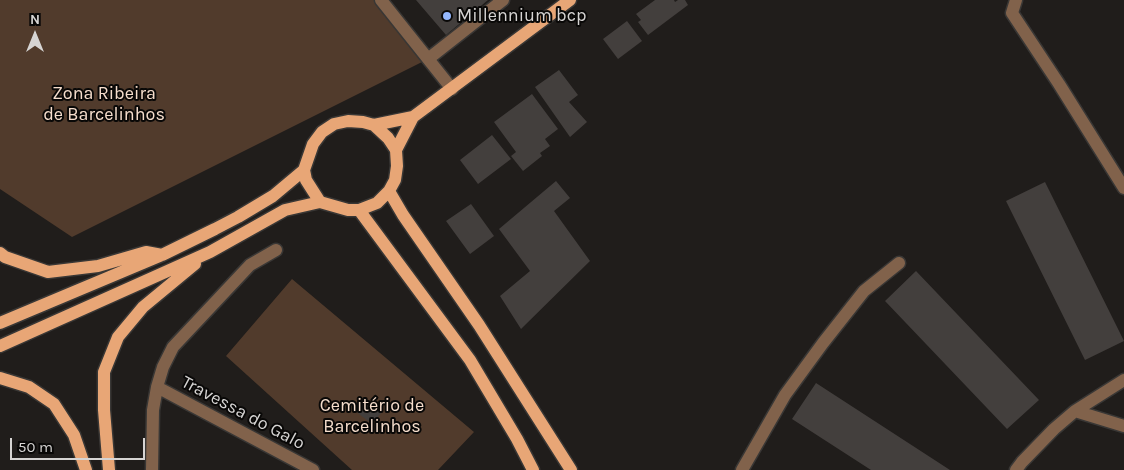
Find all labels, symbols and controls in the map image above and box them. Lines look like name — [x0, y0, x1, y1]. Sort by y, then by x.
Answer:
place label: Millennium bcp — [457, 5, 587, 27]
north arrow — [10, 10, 60, 60]
marker: Millennium bcp — [441, 10, 453, 22]
text: N — [30, 11, 40, 28]
park label: Zona Ribeira de Barcelinhos — [43, 83, 165, 126]
street label: Travessa do Galo — [178, 371, 308, 455]
park label: Cemitério de Barcelinhos — [320, 395, 424, 438]
scale bar — [12, 428, 148, 460]
text: 50 m — [18, 438, 53, 456]

